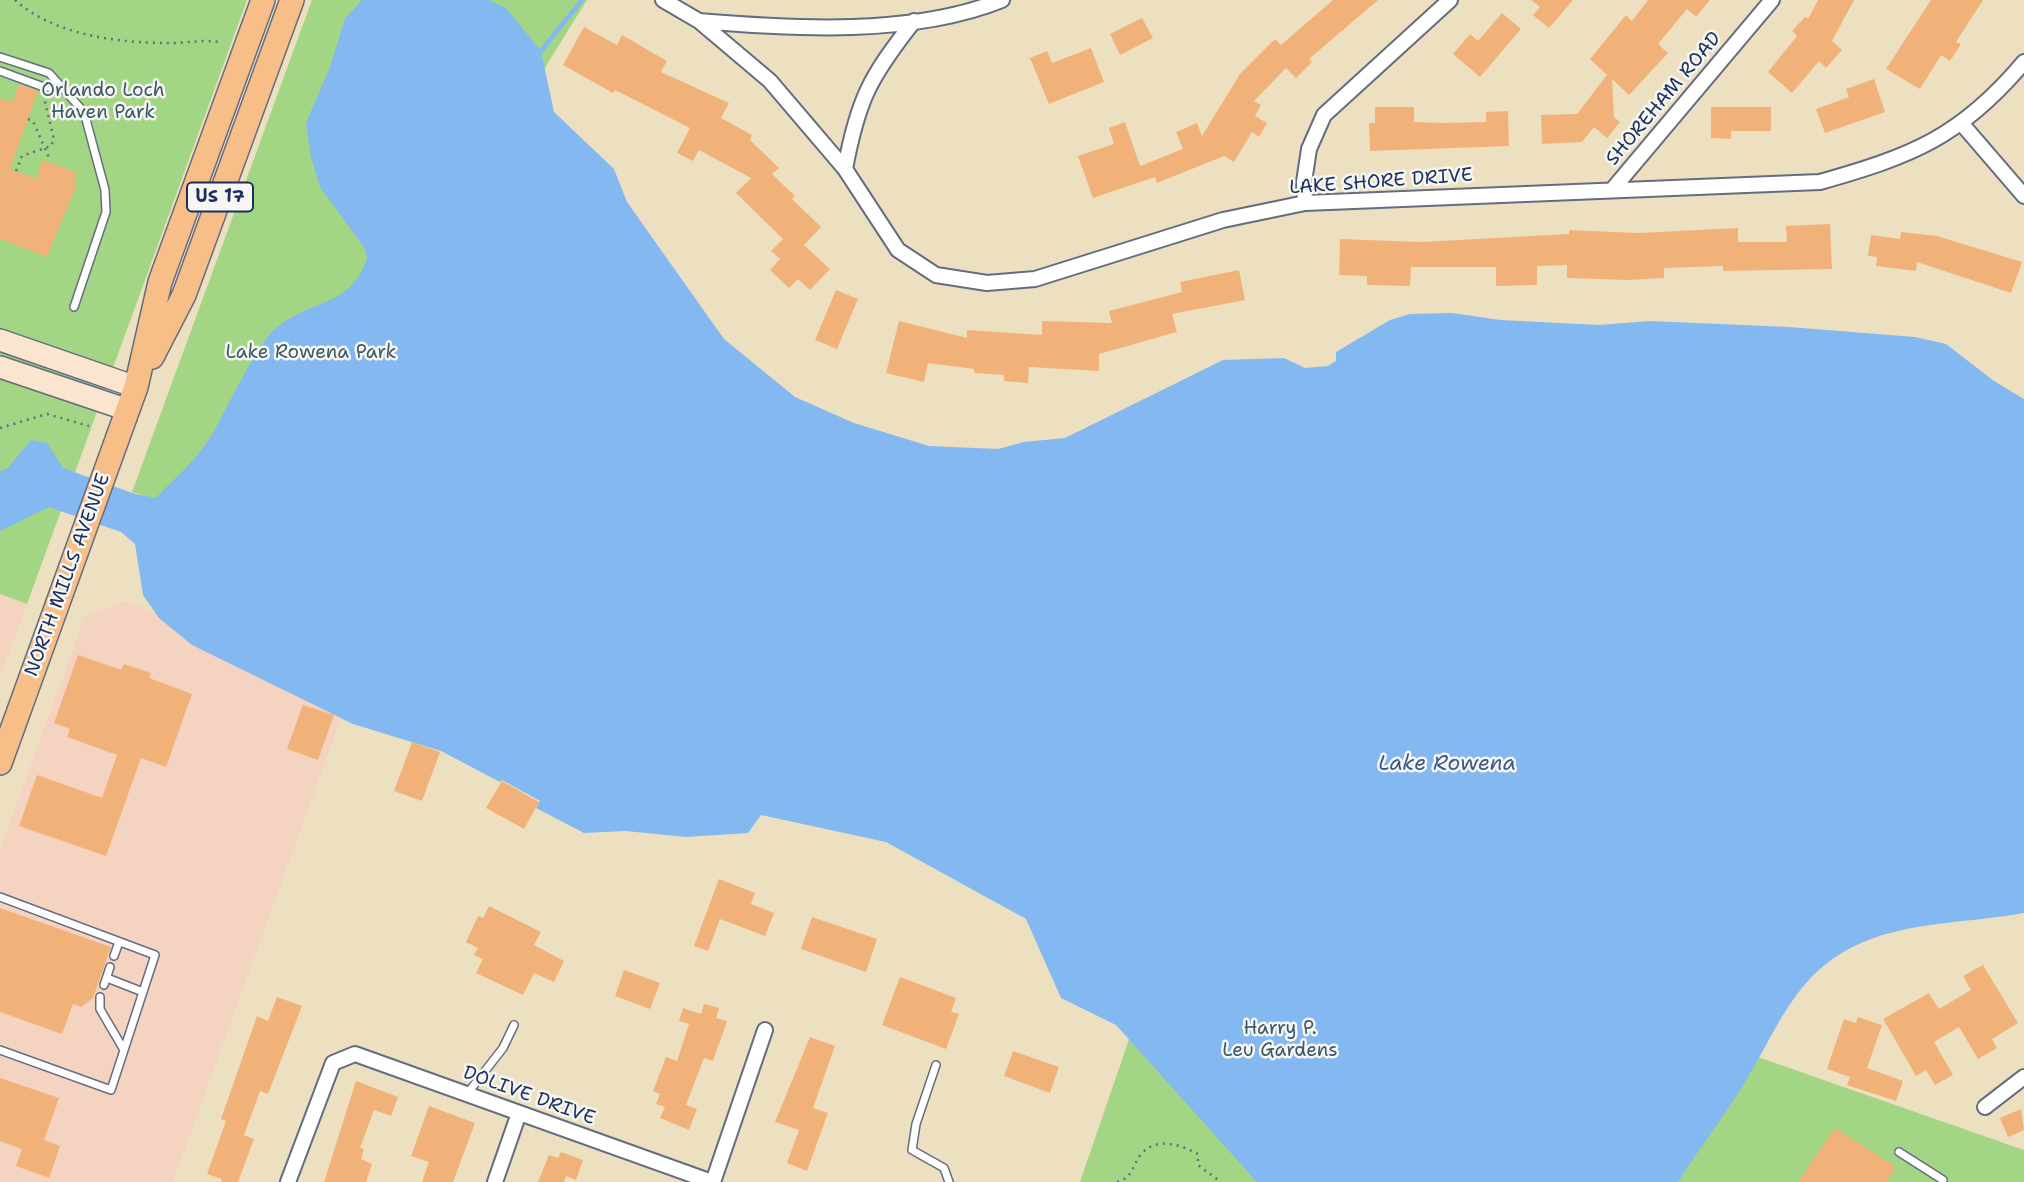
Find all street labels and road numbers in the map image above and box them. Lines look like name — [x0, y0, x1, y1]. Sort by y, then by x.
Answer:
street label: SHOREHAM ROAD — [1602, 28, 1726, 170]
street label: LAKE SHORE DRIVE — [1289, 164, 1473, 200]
road number: US 17 — [187, 182, 253, 212]
street label: NORTH MILLS AVENUE — [21, 470, 115, 680]
street label: DOLIVE DRIVE — [460, 1062, 598, 1130]

